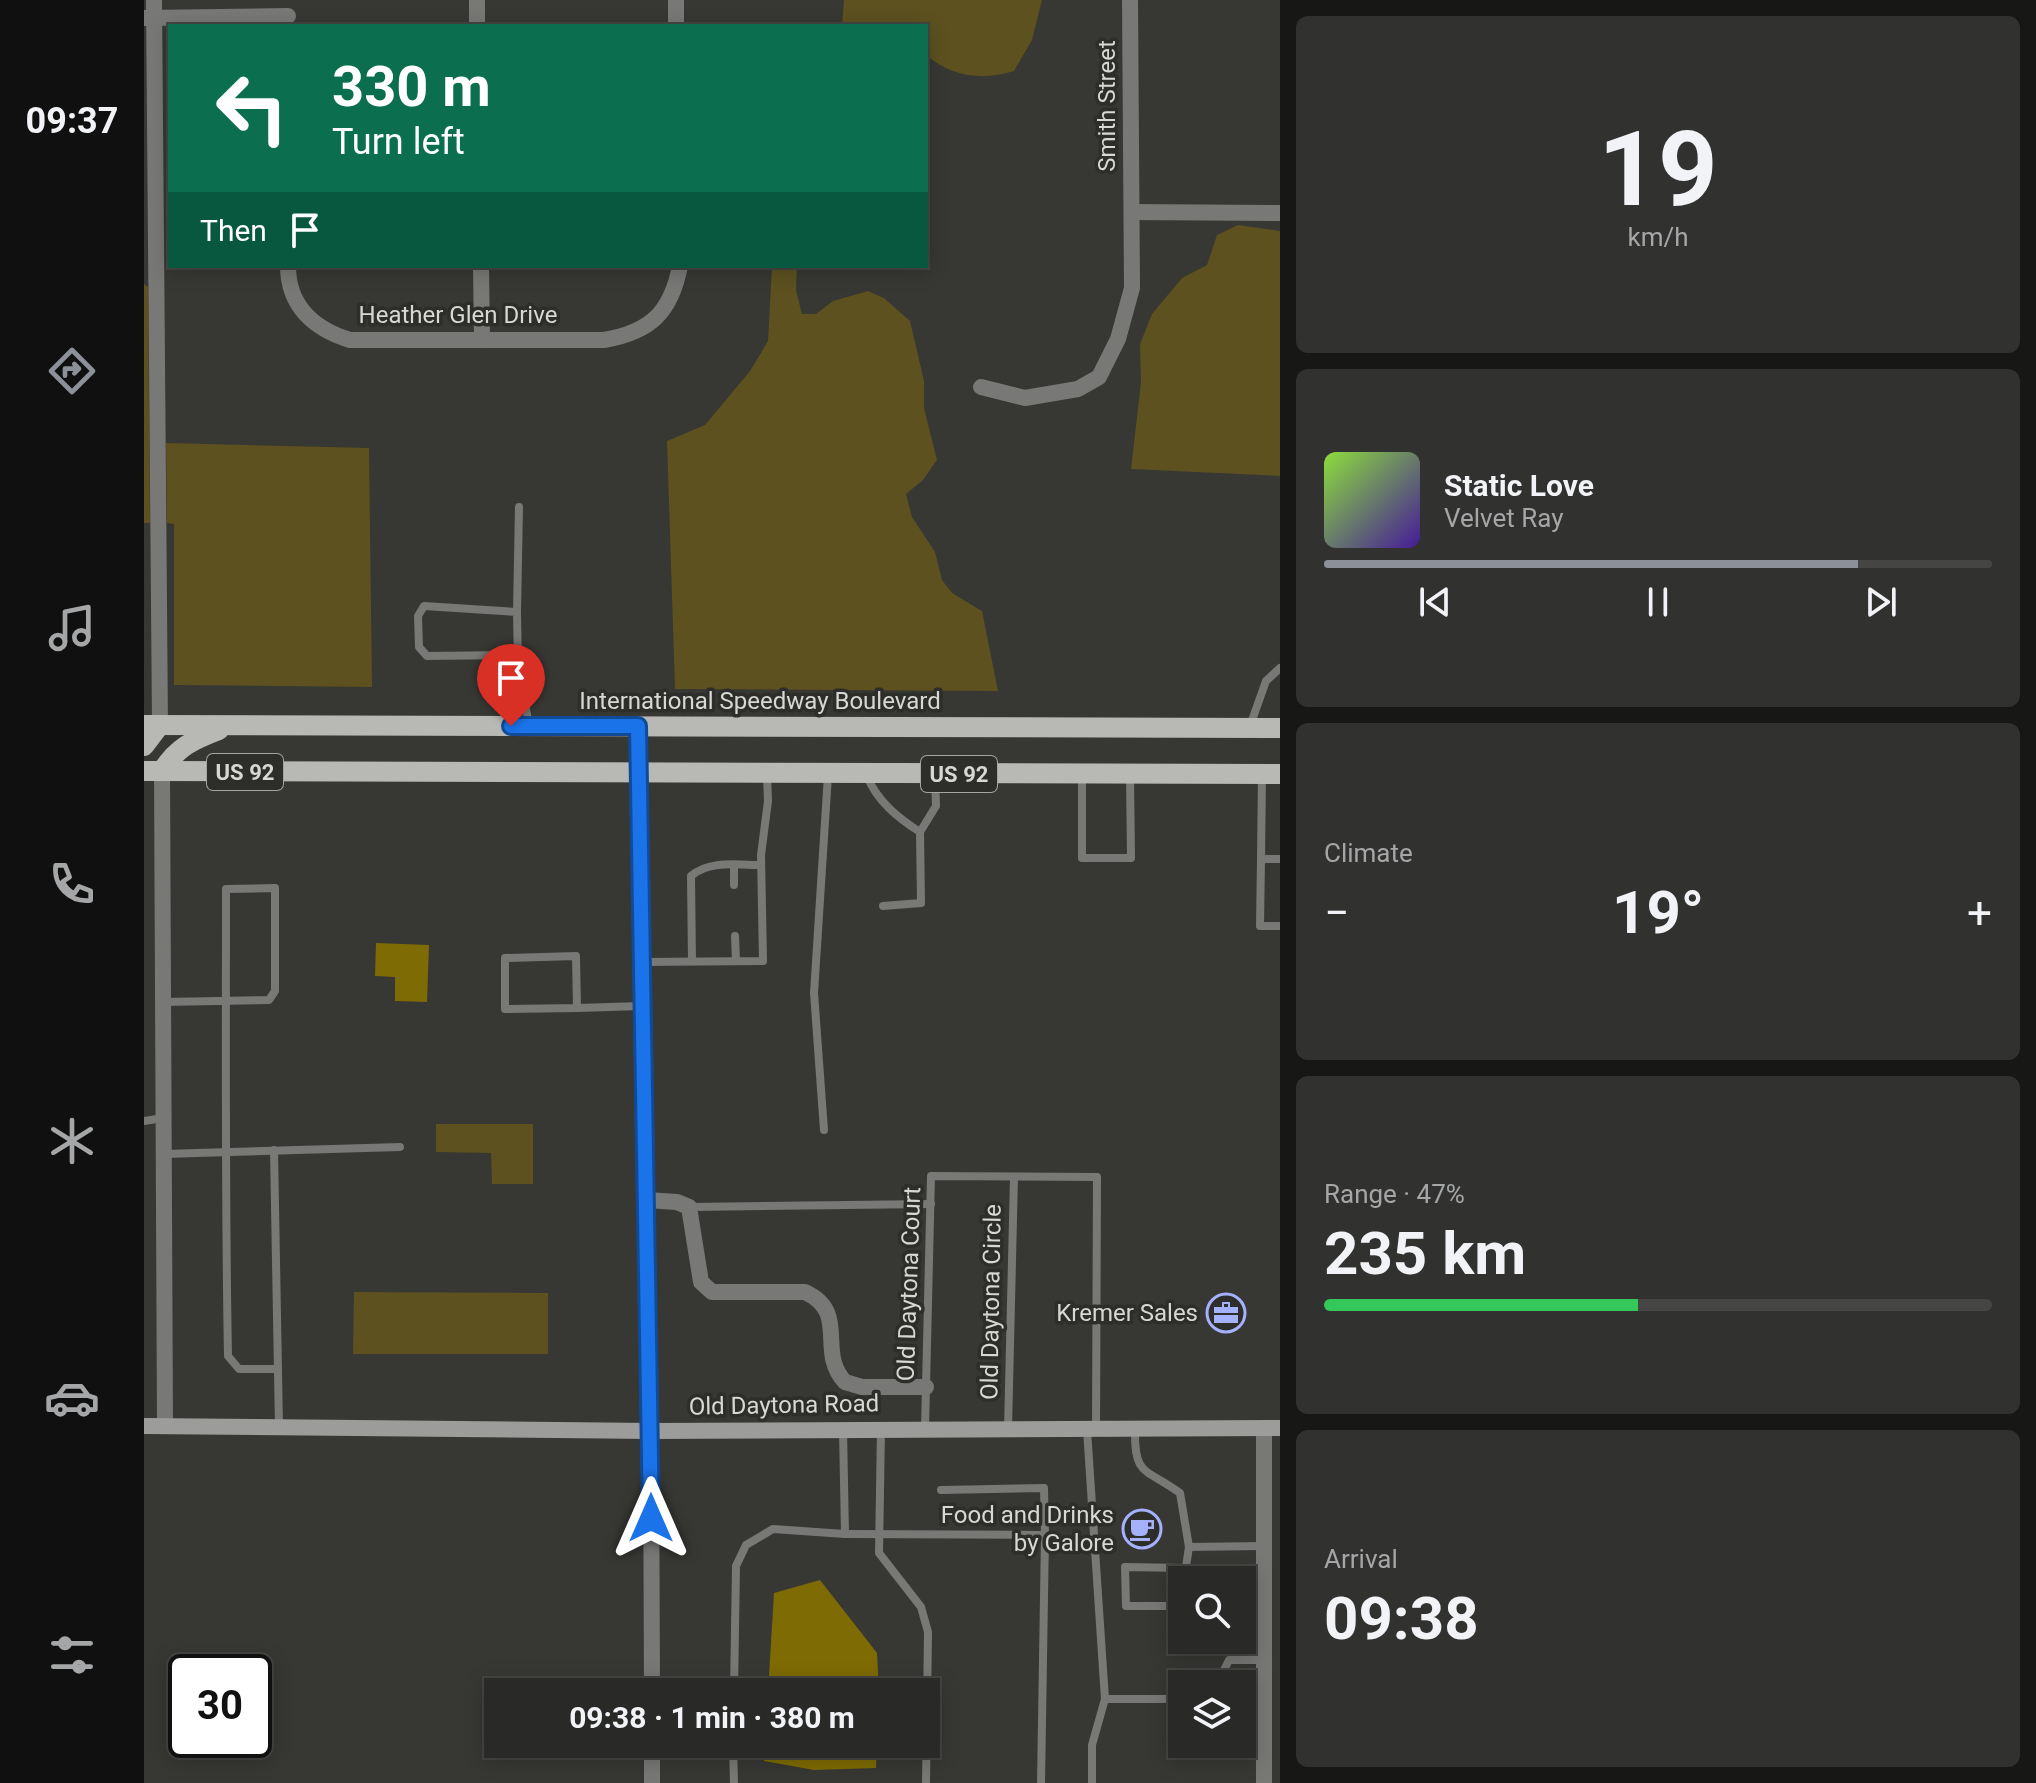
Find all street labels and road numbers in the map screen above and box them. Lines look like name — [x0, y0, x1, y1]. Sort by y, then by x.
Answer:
street label: Smith Street — [1093, 40, 1121, 172]
street label: Heather Glen Drive — [359, 301, 557, 329]
street label: International Speedway Boulevard — [579, 687, 941, 715]
road number: US 92 — [207, 754, 283, 790]
road number: US 92 — [921, 756, 997, 792]
street label: Old Daytona Court — [892, 1186, 926, 1382]
street label: Old Daytona Circle — [975, 1204, 1007, 1400]
street label: Old Daytona Road — [689, 1389, 879, 1421]

